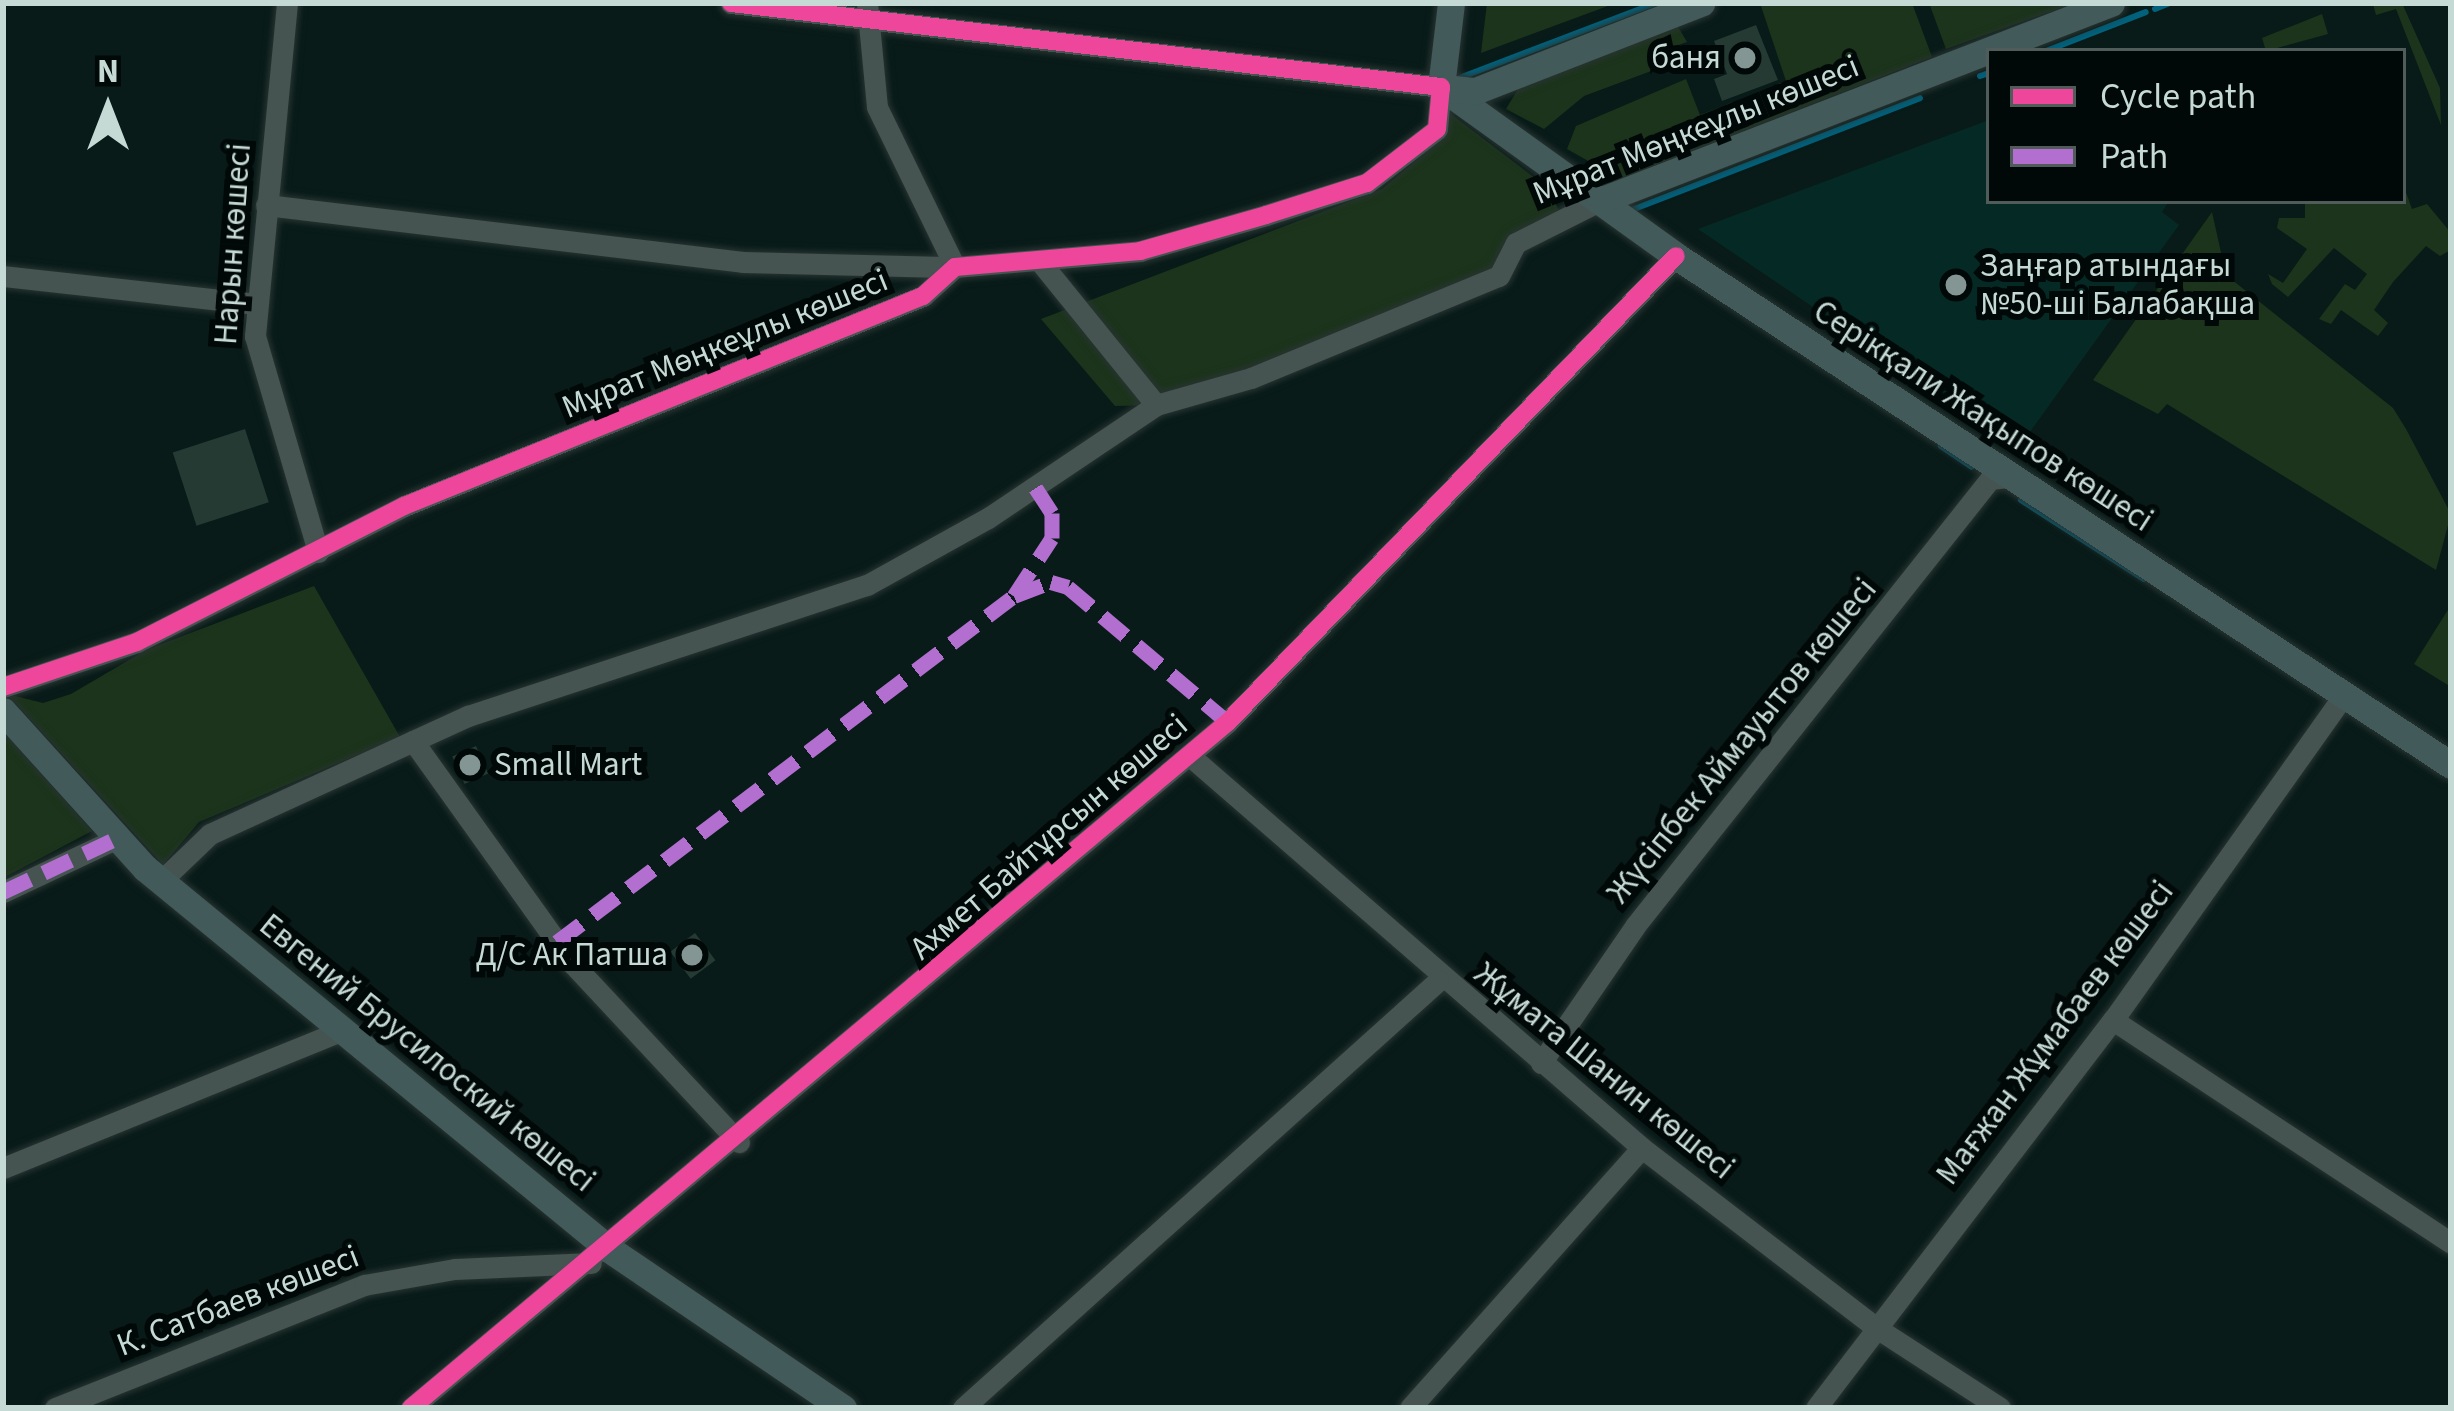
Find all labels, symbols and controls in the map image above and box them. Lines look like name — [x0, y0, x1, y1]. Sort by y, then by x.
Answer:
place label: баня — [1651, 38, 1721, 78]
marker: баня — [1732, 45, 1758, 71]
street label: Мұрат Мөңкеұлы көшесі — [1527, 46, 1865, 214]
north arrow — [48, 48, 168, 168]
text: N — [97, 48, 119, 95]
legend — [1986, 48, 2406, 204]
text: Cycle path — [2100, 71, 2256, 122]
text: Path — [2100, 131, 2168, 182]
street label: Нарын көшесі — [206, 142, 260, 346]
place label: Заңғар атындағы №50-ші Балабақша — [1980, 246, 2255, 324]
street label: Мұрат Мөңкеұлы көшесі — [556, 260, 894, 428]
marker: Заңғар атындағы №50-ші Балабақша — [1943, 272, 1969, 298]
street label: Серікқали Жақыпов көшесі — [1806, 291, 2160, 541]
street label: Жүсіпбек Аймауытов көшесі — [1599, 571, 1885, 911]
street label: Ахмет Байтұрсын көшесі — [902, 706, 1196, 968]
place label: Small Mart — [494, 745, 642, 785]
marker: Small Mart — [457, 752, 483, 778]
street label: Мағжан Жұмабаев көшесі — [1928, 873, 2182, 1193]
street label: Евгений Брусилоский көшесі — [251, 905, 603, 1201]
place label: Д/С Ак Патша — [475, 935, 668, 975]
marker: Д/С Ак Патша — [679, 942, 705, 968]
street label: Жұмата Шанин көшесі — [1466, 954, 1742, 1188]
street label: К. Сатбаев көшесі — [111, 1237, 365, 1365]

